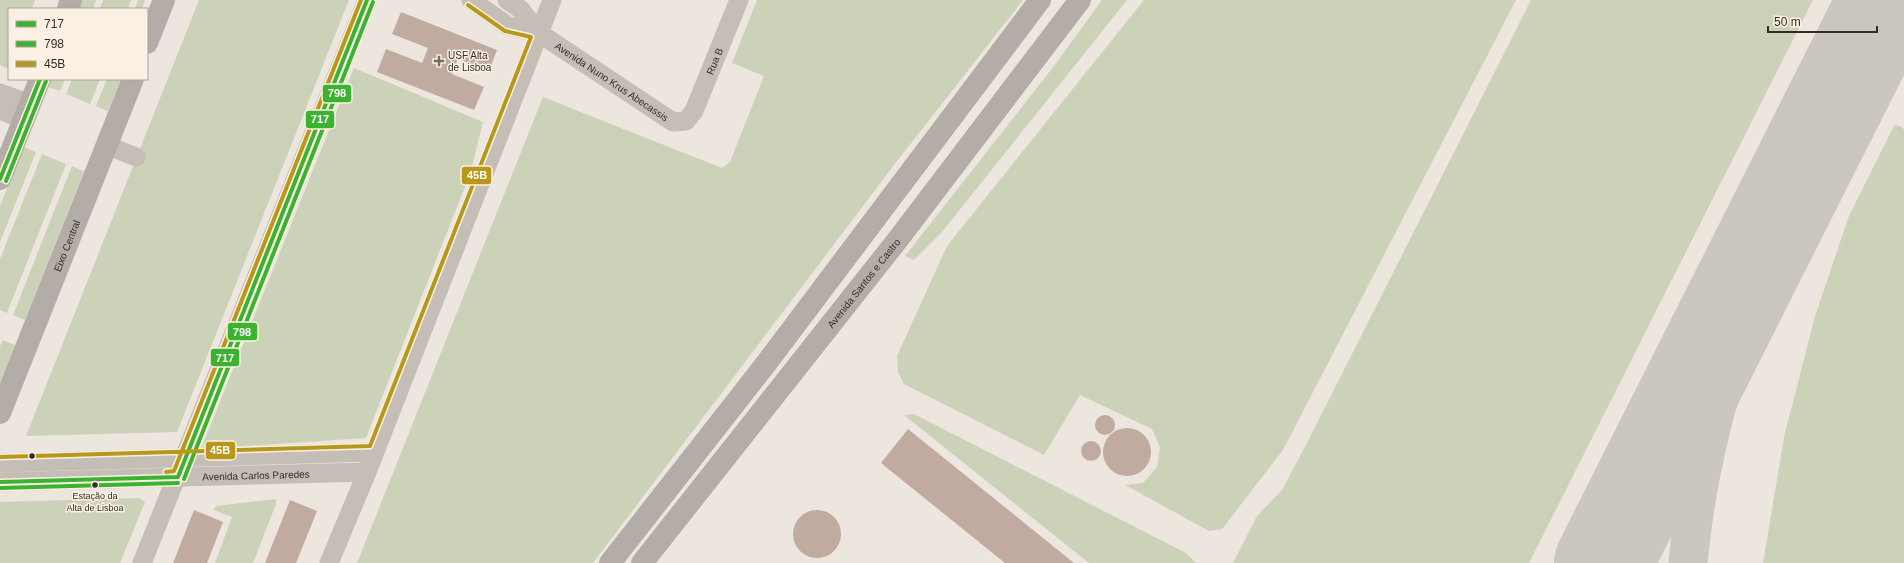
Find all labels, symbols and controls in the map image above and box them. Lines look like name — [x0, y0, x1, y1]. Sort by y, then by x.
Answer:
legend — [8, 8, 148, 80]
scale bar — [1768, 8, 1877, 34]
text: 50 m — [1774, 15, 1801, 29]
text: 717 — [44, 17, 64, 31]
text: 798 — [44, 37, 64, 51]
street label: Avenida Nuno Krus Abecassis — [553, 40, 671, 123]
street label: Rua B — [704, 46, 725, 76]
place label: USF Alta de Lisboa — [448, 50, 492, 73]
marker: USF Alta de Lisboa — [433, 55, 445, 67]
text: 45B — [44, 57, 65, 71]
line badge: 798 — [322, 84, 352, 103]
text: 798 — [328, 87, 346, 99]
line badge: 717 — [305, 110, 335, 129]
text: 717 — [311, 113, 329, 125]
line badge: 45B — [461, 166, 492, 185]
text: 45B — [467, 169, 487, 181]
street label: Eixo Central — [51, 218, 82, 273]
street label: Avenida Santos e Castro — [825, 236, 902, 330]
line badge: 798 — [227, 322, 258, 341]
text: 798 — [233, 326, 251, 338]
line badge: 717 — [210, 348, 240, 367]
text: 717 — [216, 352, 234, 364]
line badge: 45B — [205, 441, 236, 460]
text: 45B — [210, 444, 230, 456]
unlabelled marker — [27, 451, 37, 461]
street label: Avenida Carlos Paredes — [202, 468, 310, 482]
marker: Estação da Alta de Lisboa — [90, 480, 100, 490]
place label: Estação da Alta de Lisboa — [66, 491, 124, 513]

